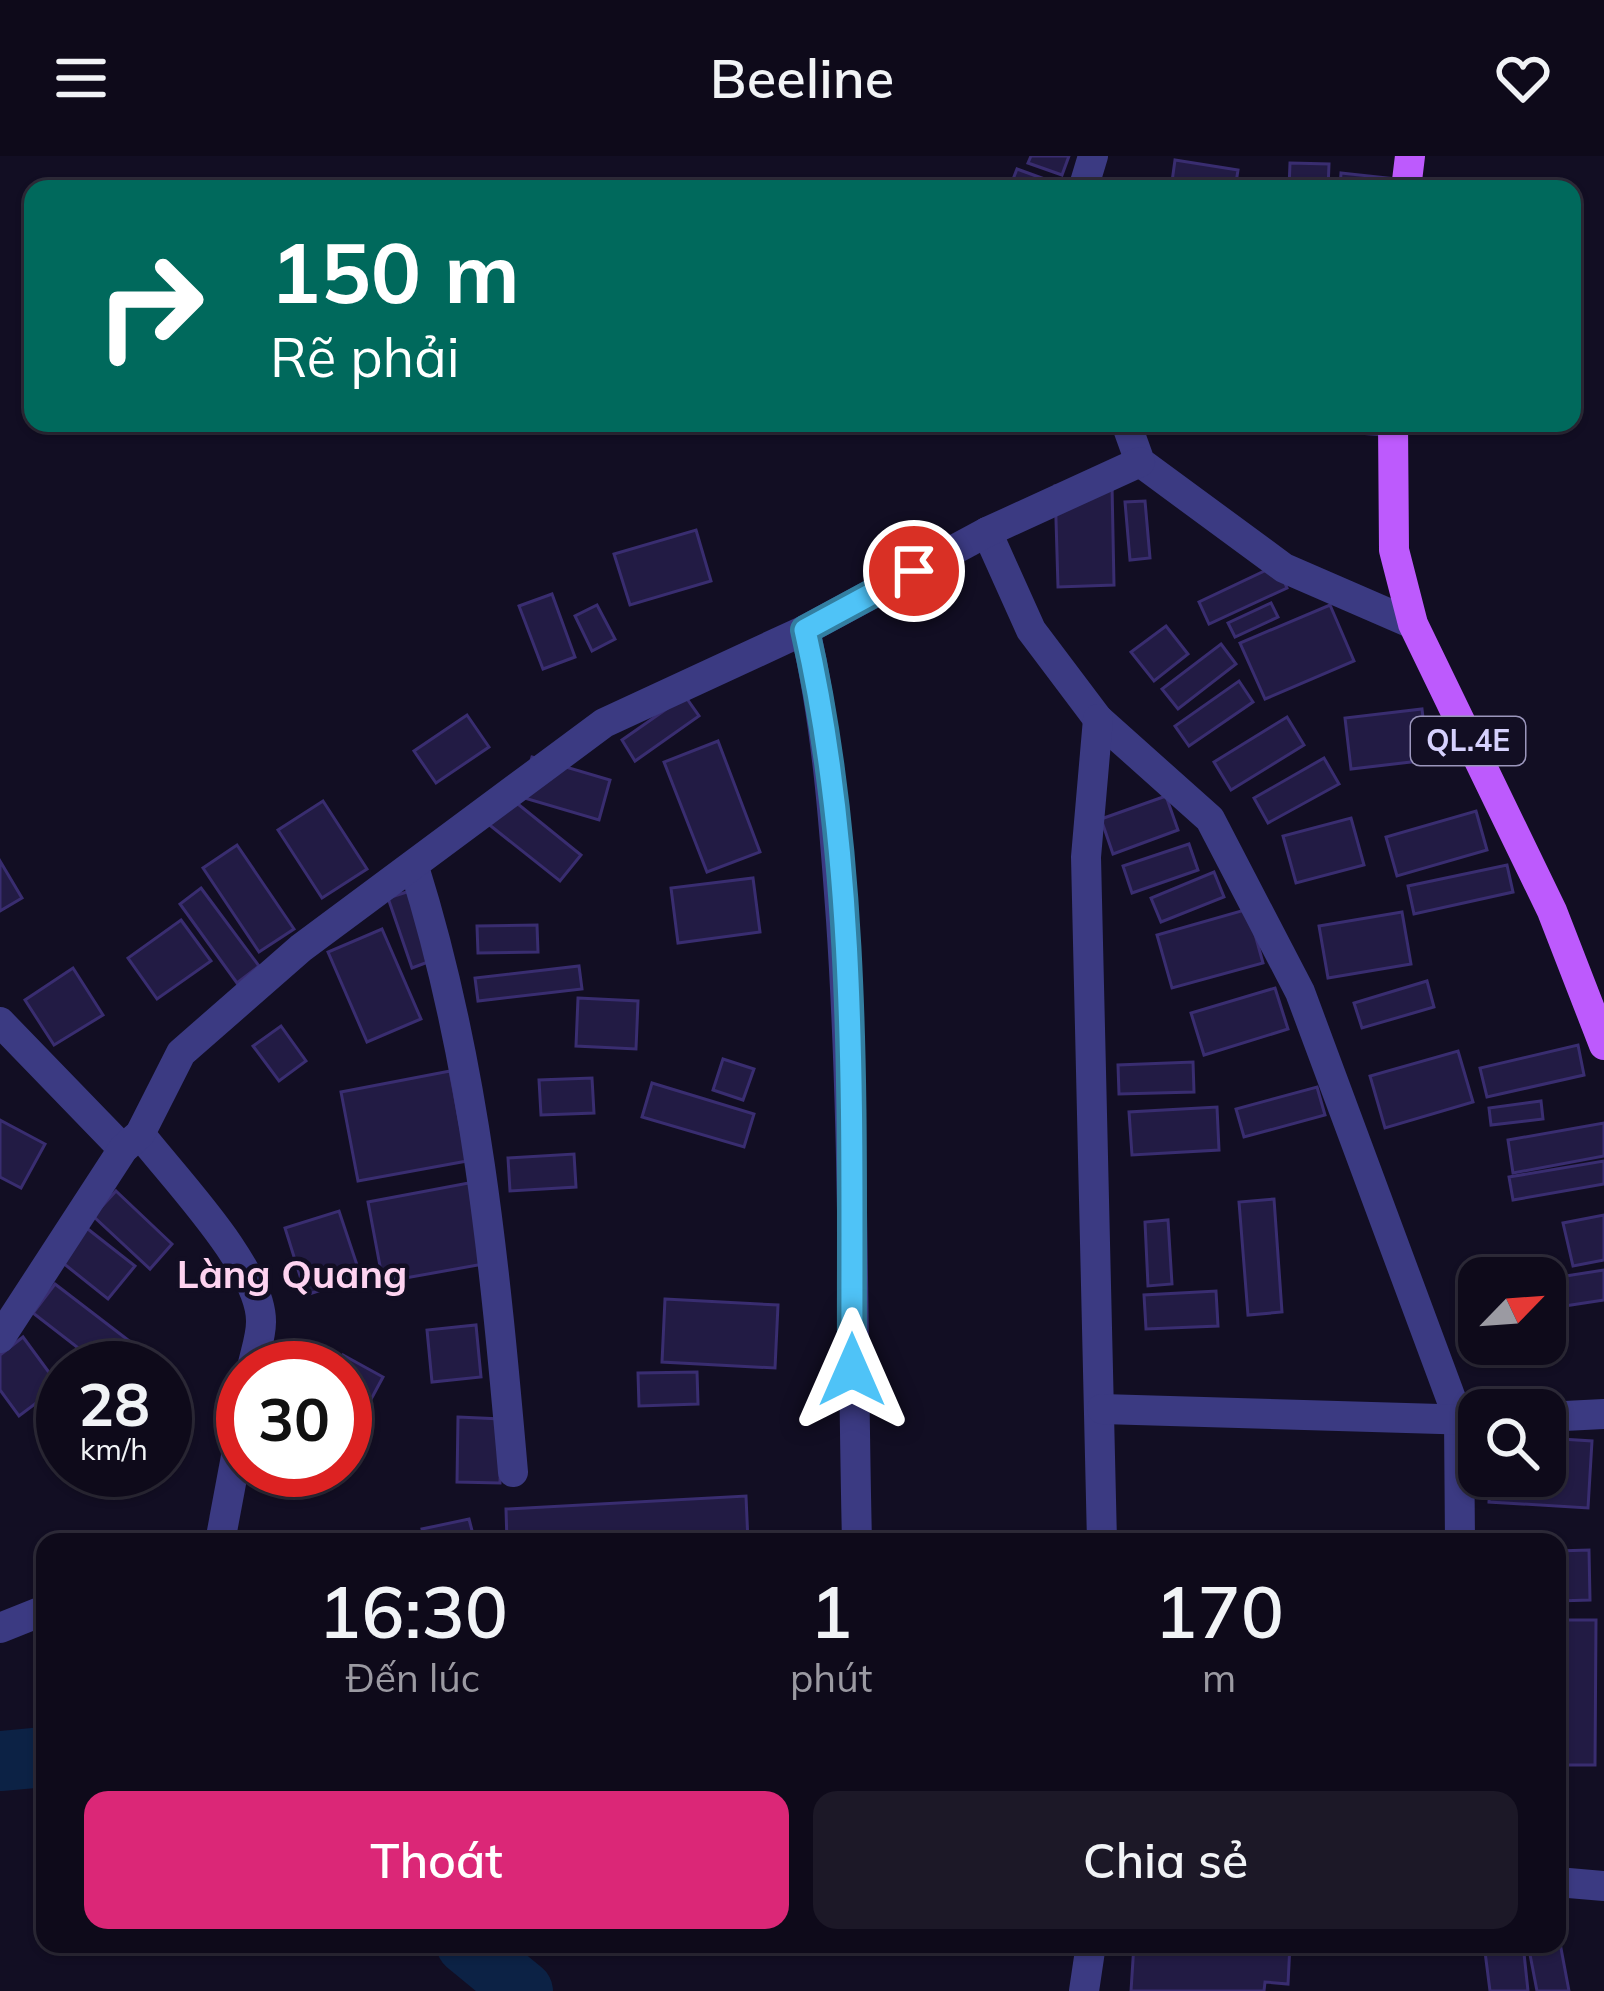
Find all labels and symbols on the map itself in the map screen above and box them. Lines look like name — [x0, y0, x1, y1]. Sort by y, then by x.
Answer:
pin — [863, 520, 965, 622]
road number: QL.4E — [1411, 717, 1525, 765]
district label: Làng Quang — [177, 1249, 407, 1298]
north arrow — [1458, 1257, 1566, 1365]
position arrow — [789, 1307, 915, 1433]
speed limit sign: 30 — [216, 1341, 372, 1497]

